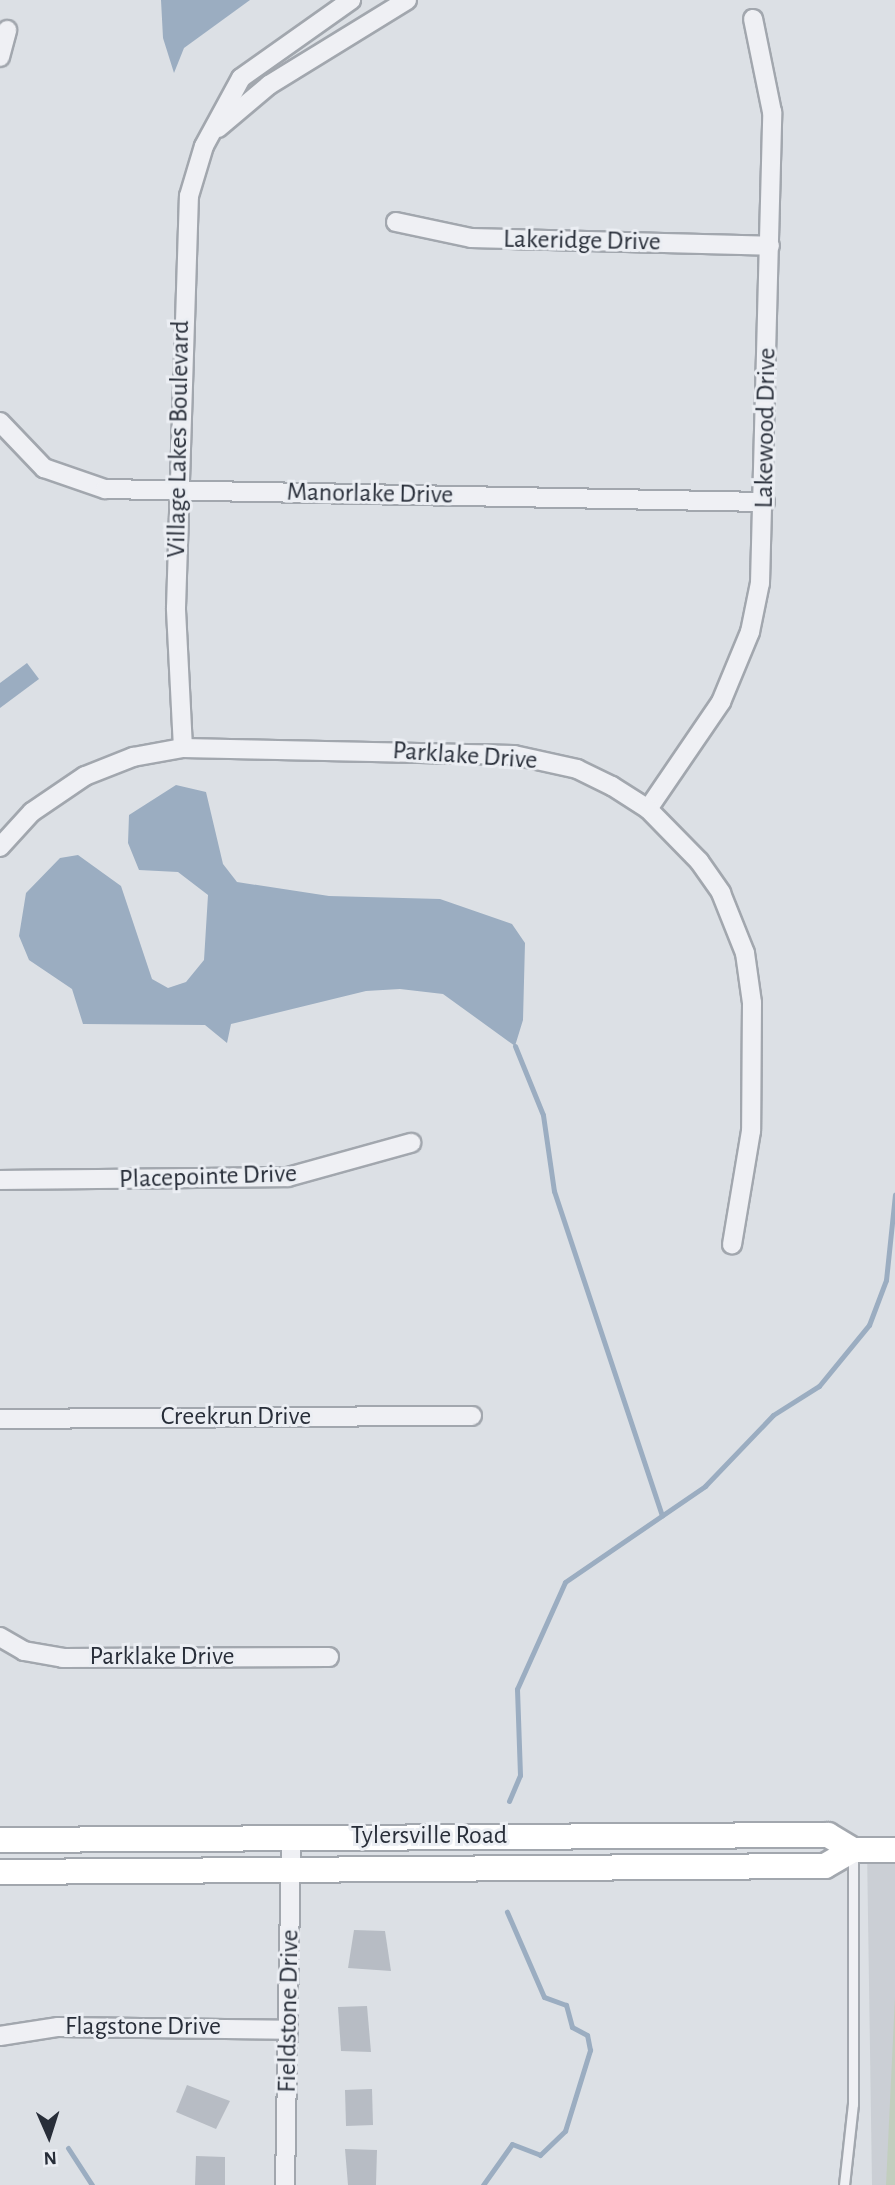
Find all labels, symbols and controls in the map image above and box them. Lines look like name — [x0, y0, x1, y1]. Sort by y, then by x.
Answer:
street label: Lakeridge Drive — [503, 224, 661, 258]
street label: Village Lakes Boulevard — [161, 320, 197, 558]
street label: Lakewood Drive — [749, 347, 783, 509]
street label: Manorlake Drive — [286, 477, 454, 511]
street label: Parklake Drive — [392, 735, 538, 777]
street label: Placepointe Drive — [119, 1158, 297, 1196]
street label: Creekrun Drive — [161, 1401, 311, 1433]
street label: Parklake Drive — [89, 1641, 235, 1673]
street label: Tylersville Road — [351, 1820, 507, 1852]
street label: Fieldstone Drive — [272, 1929, 306, 2093]
street label: Flagstone Drive — [65, 2011, 221, 2043]
north arrow — [14, 2101, 84, 2171]
text: N — [43, 2148, 57, 2167]

